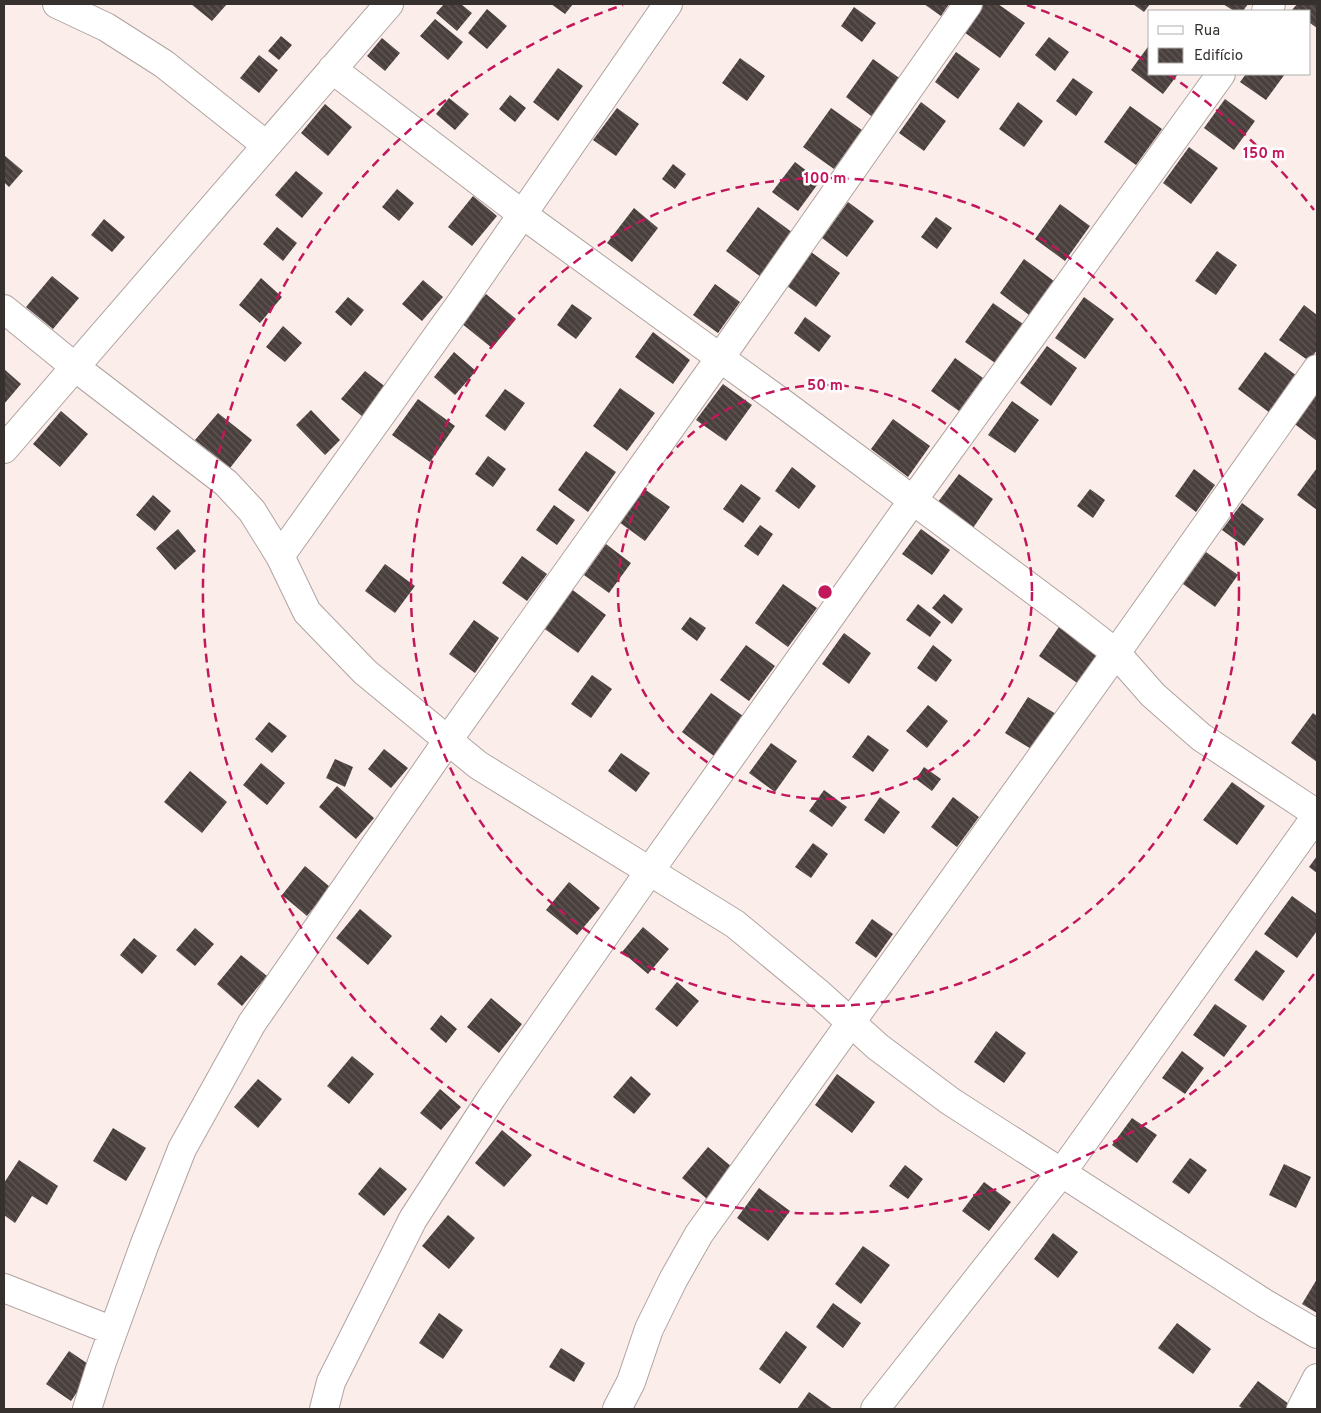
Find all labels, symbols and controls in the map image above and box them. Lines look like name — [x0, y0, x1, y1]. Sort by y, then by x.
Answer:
legend — [1148, 10, 1311, 75]
text: Rua — [1194, 22, 1220, 41]
text: Edifício — [1194, 47, 1243, 66]
text: 150 m — [1243, 145, 1285, 164]
text: 100 m — [804, 170, 846, 189]
text: 50 m — [807, 377, 843, 396]
centre of rings — [816, 583, 834, 601]

